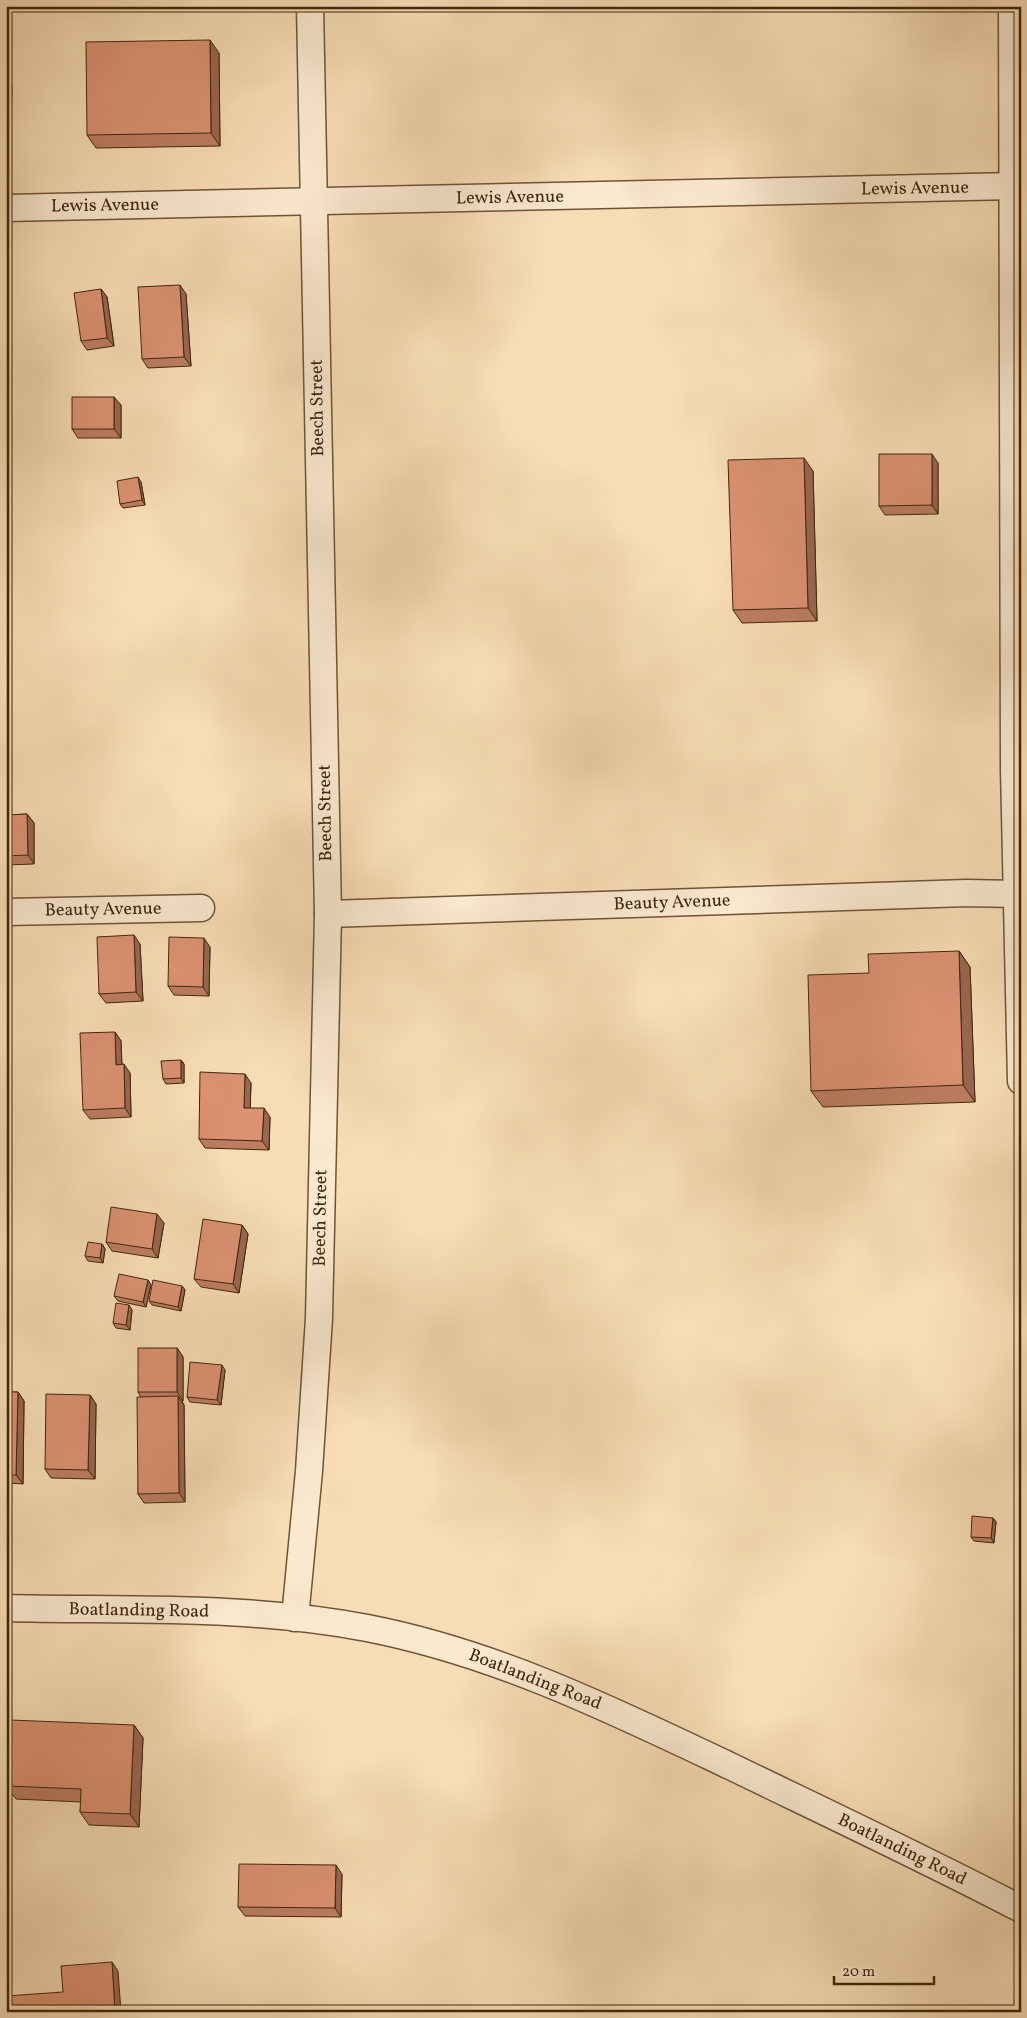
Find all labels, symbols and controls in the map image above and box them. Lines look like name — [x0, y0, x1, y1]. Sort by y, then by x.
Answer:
street label: Lewis Avenue — [861, 176, 969, 202]
street label: Lewis Avenue — [456, 185, 564, 211]
street label: Lewis Avenue — [51, 193, 159, 219]
street label: Beech Street — [305, 359, 331, 457]
street label: Beech Street — [313, 764, 339, 862]
street label: Beauty Avenue — [613, 888, 731, 918]
street label: Beauty Avenue — [44, 896, 162, 924]
street label: Beech Street — [308, 1169, 334, 1267]
street label: Boatlanding Road — [68, 1597, 210, 1625]
street label: Boatlanding Road — [465, 1643, 605, 1717]
street label: Boatlanding Road — [833, 1808, 971, 1892]
scale bar — [834, 1953, 934, 1985]
text: 20 m — [842, 1962, 875, 1983]

